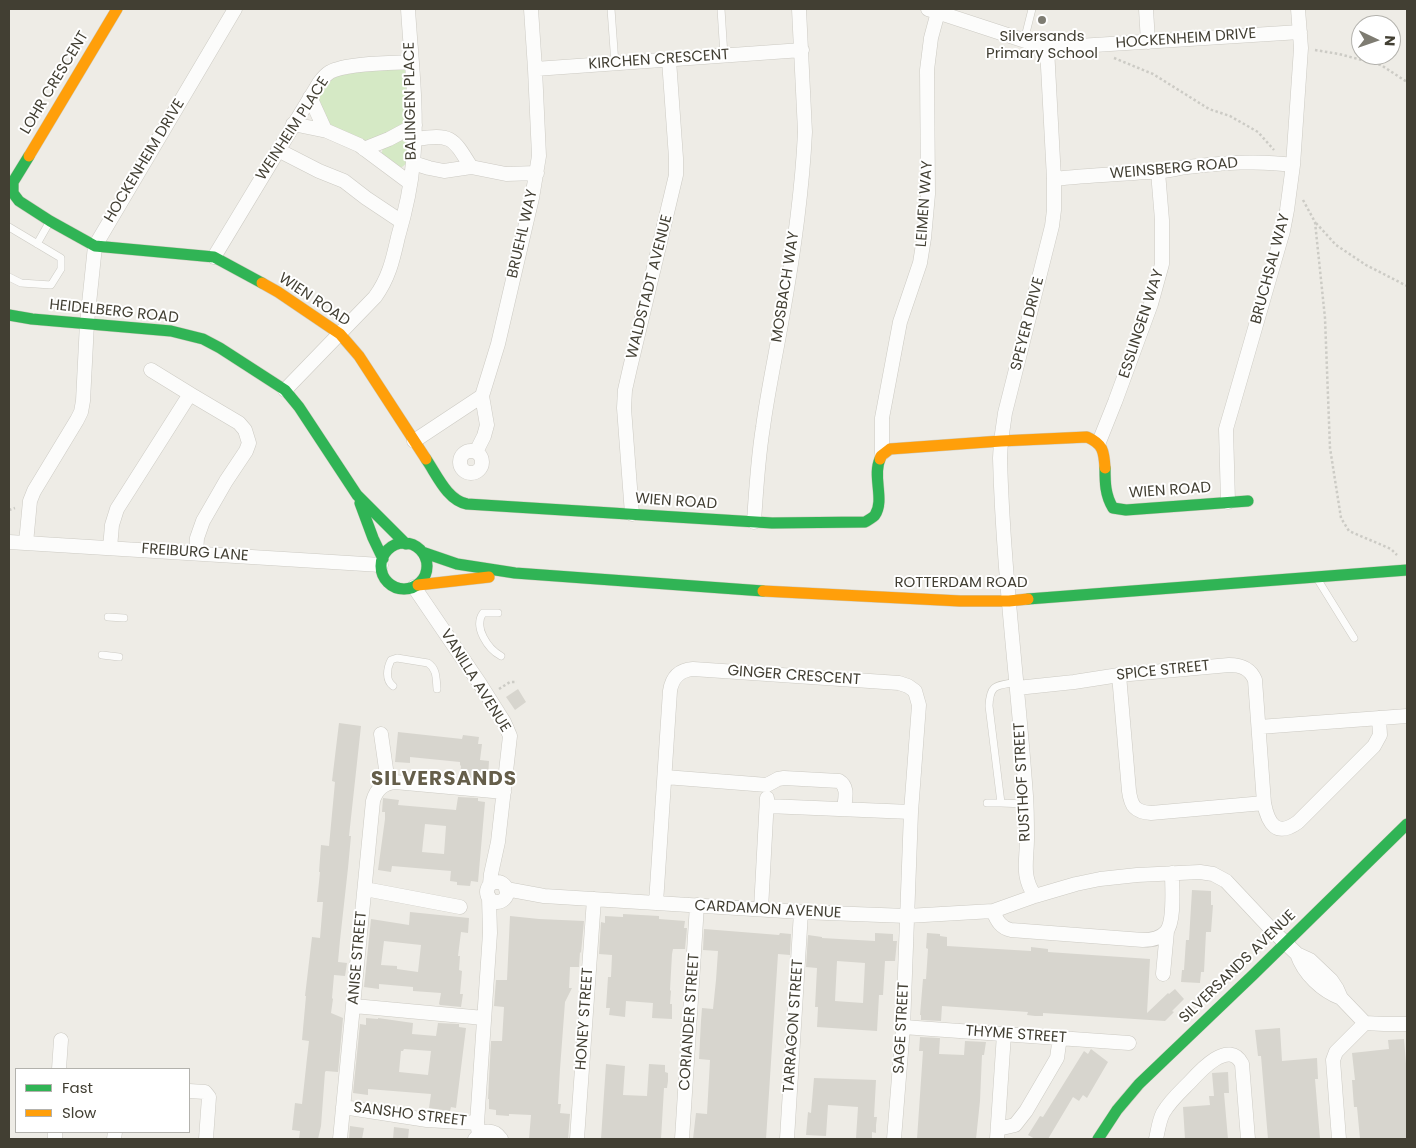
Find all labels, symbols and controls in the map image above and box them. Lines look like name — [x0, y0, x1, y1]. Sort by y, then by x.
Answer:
marker: Silversands Primary School — [1036, 14, 1048, 26]
north arrow — [1351, 15, 1401, 65]
street label: HOCKENHEIM DRIVE — [1115, 25, 1257, 53]
street label: LOHR CRESCENT — [17, 28, 93, 138]
place label: Silversands Primary School — [986, 28, 1098, 63]
text: N — [1380, 35, 1400, 47]
street label: BALINGEN PLACE — [401, 42, 421, 160]
street label: KIRCHEN CRESCENT — [588, 46, 730, 74]
street label: WEINHEIM PLACE — [253, 74, 333, 184]
street label: HOCKENHEIM DRIVE — [101, 96, 189, 226]
street label: WEINSBERG ROAD — [1109, 154, 1239, 184]
street label: LEIMEN WAY — [913, 160, 937, 248]
street label: BRUEHL WAY — [504, 188, 542, 280]
street label: BRUCHSAL WAY — [1248, 212, 1294, 326]
street label: WALDSTADT AVENUE — [623, 213, 677, 361]
street label: MOSBACH WAY — [768, 230, 804, 344]
street label: ESSLINGEN WAY — [1116, 267, 1168, 381]
street label: WIEN ROAD — [275, 270, 353, 330]
street label: SPEYER DRIVE — [1008, 275, 1048, 373]
street label: HEIDELBERG ROAD — [48, 296, 180, 328]
street label: WIEN ROAD — [1128, 479, 1212, 503]
street label: WIEN ROAD — [634, 490, 718, 514]
street label: FREIBURG LANE — [141, 540, 249, 566]
street label: ROTTERDAM ROAD — [894, 574, 1028, 592]
street label: VANILLA AVENUE — [436, 626, 514, 736]
street label: SPICE STREET — [1115, 657, 1211, 685]
street label: GINGER CRESCENT — [727, 662, 861, 690]
street label: RUSTHOF STREET — [1011, 722, 1035, 842]
district label: SILVERSANDS — [370, 768, 518, 792]
street label: CARDAMON AVENUE — [694, 897, 842, 923]
street label: SILVERSANDS AVENUE — [1176, 907, 1300, 1027]
street label: ANISE STREET — [345, 910, 371, 1006]
street label: CORIANDER STREET — [676, 953, 704, 1091]
street label: TARRAGON STREET — [780, 958, 808, 1094]
street label: HONEY STREET — [572, 967, 598, 1071]
street label: SAGE STREET — [891, 982, 913, 1074]
street label: THYME STREET — [965, 1022, 1067, 1048]
legend — [15, 1068, 190, 1133]
text: Fast — [62, 1077, 93, 1098]
street label: SANSHO STREET — [352, 1099, 468, 1131]
text: Slow — [62, 1102, 96, 1123]

